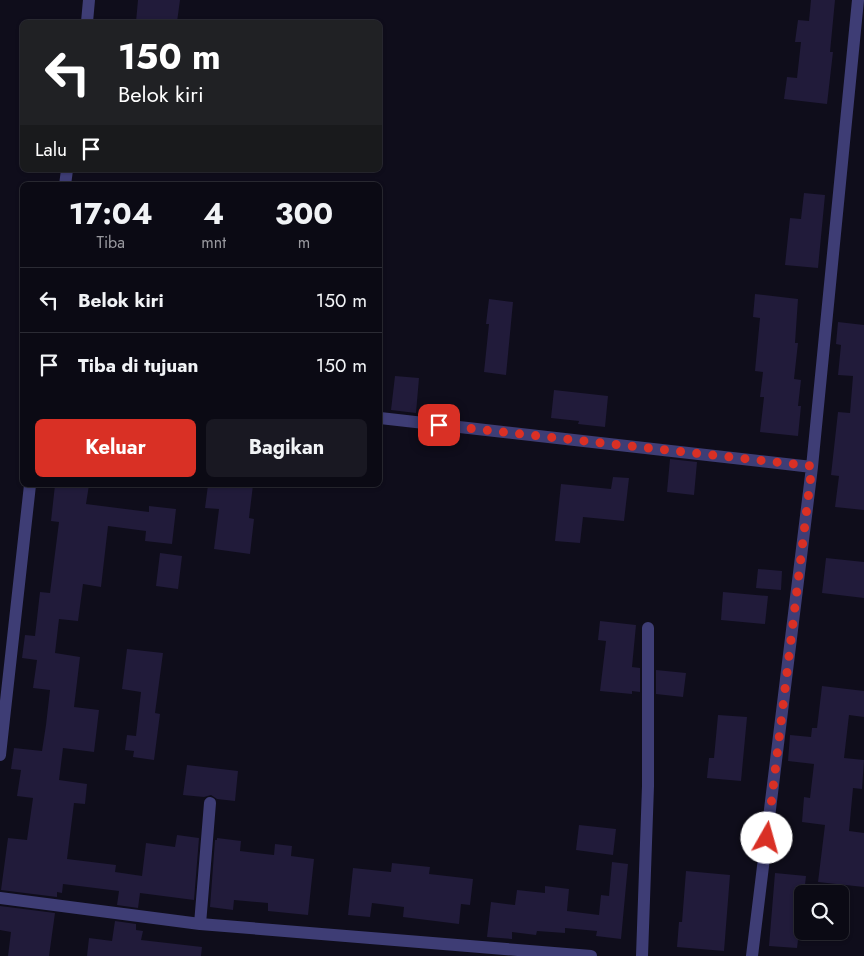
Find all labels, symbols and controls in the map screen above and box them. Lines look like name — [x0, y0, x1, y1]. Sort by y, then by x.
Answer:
text: 150 m — [118, 32, 221, 82]
icon: left — [35, 40, 100, 105]
text: Belok kiri — [118, 78, 204, 110]
icon: arrive — [77, 135, 105, 163]
text: Lalu — [35, 136, 67, 163]
text: 17:04 — [69, 192, 153, 235]
text: 4 — [203, 192, 224, 235]
text: 300 — [275, 192, 333, 235]
text: Tiba — [96, 231, 125, 254]
text: mnt — [201, 231, 226, 254]
text: m — [298, 231, 310, 254]
icon: left — [35, 286, 63, 314]
text: Belok kiri — [78, 287, 164, 314]
text: 150 m — [316, 287, 367, 314]
icon: arrive — [35, 351, 63, 379]
text: Tiba di tujuan — [78, 352, 198, 379]
text: 150 m — [316, 352, 367, 379]
pin — [418, 404, 460, 446]
icon: arrive — [425, 411, 453, 439]
button: Keluar — [35, 419, 196, 477]
button: Bagikan — [206, 419, 367, 477]
position arrow — [740, 811, 792, 863]
map controls — [794, 885, 849, 940]
button: search — [794, 885, 849, 940]

